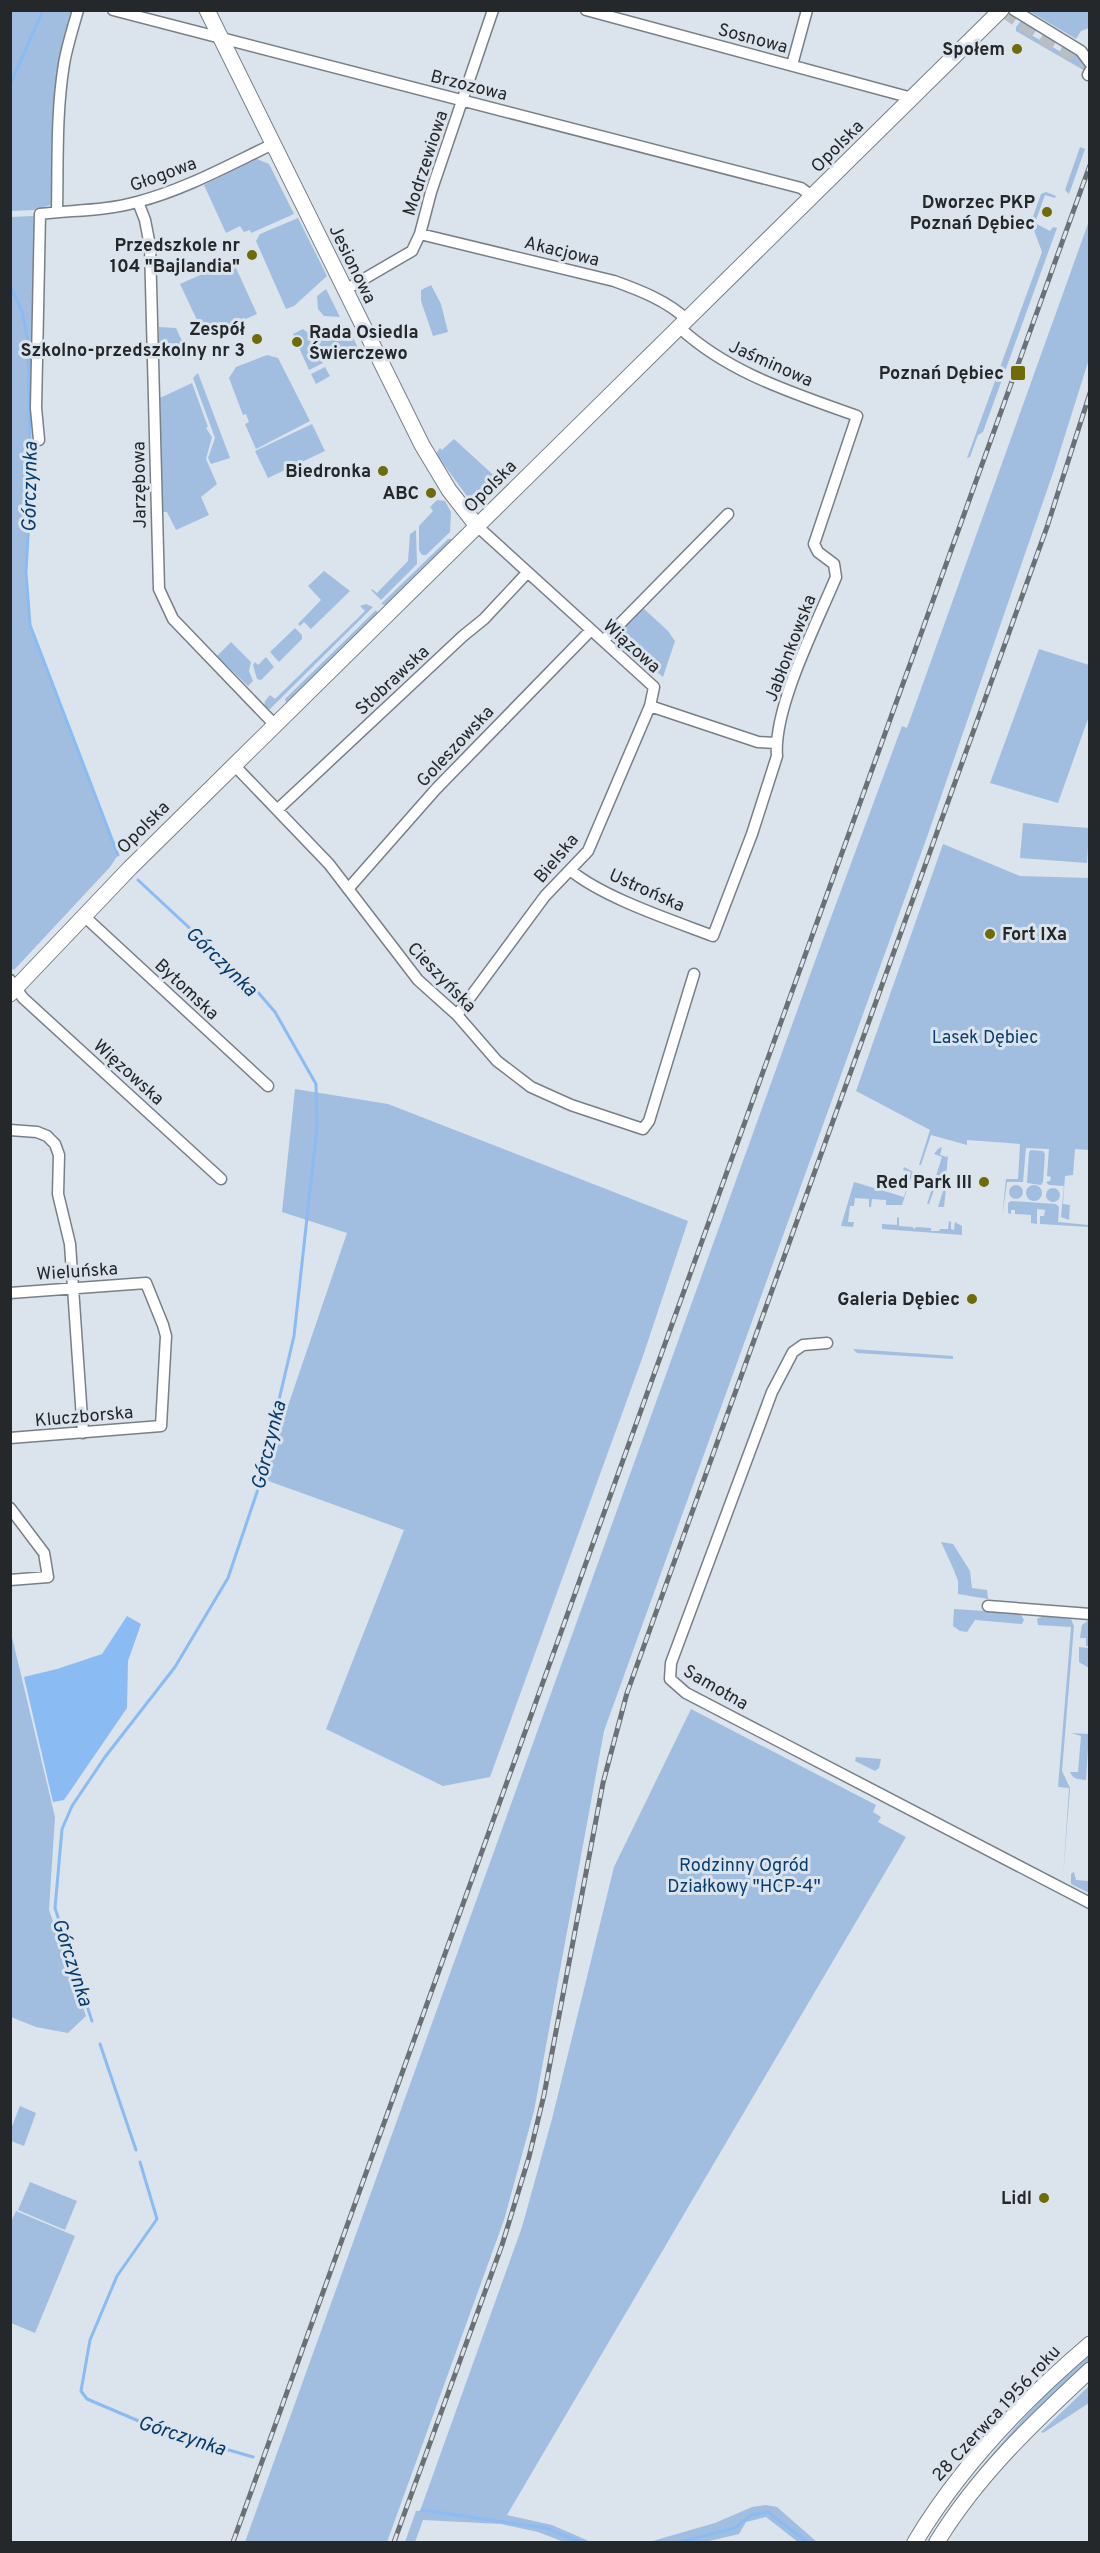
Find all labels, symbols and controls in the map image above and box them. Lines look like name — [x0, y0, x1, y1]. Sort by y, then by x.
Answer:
street label: Sosnowa — [715, 19, 790, 60]
place label: Społem — [942, 39, 1005, 62]
marker: Społem — [1010, 42, 1024, 56]
street label: Brzozowa — [428, 66, 509, 107]
street label: Modrzewiowa — [399, 108, 454, 219]
street label: Opolska — [807, 116, 869, 178]
street label: Głogowa — [127, 153, 200, 198]
place label: Dworzec PKP Poznań Dębiec — [910, 192, 1035, 236]
marker: Dworzec PKP Poznań Dębiec — [1040, 205, 1054, 219]
street label: Jesionowa — [323, 222, 381, 308]
street label: Akacjowa — [522, 232, 602, 273]
place label: Przedszkole nr 104 "Bajlandia" — [110, 235, 240, 279]
marker: Przedszkole nr 104 "Bajlandia" — [245, 248, 259, 262]
place label: Zespół Szkolno-przedszkolny nr 3 — [20, 319, 245, 363]
place label: Rada Osiedla Świerczewo — [309, 322, 418, 366]
marker: Zespół Szkolno-przedszkolny nr 3 — [250, 332, 264, 346]
marker: Rada Osiedla Świerczewo — [290, 335, 304, 349]
street label: Jaśminowa — [725, 336, 816, 393]
place label: Poznań Dębiec — [879, 363, 1004, 386]
marker: Poznań Dębiec — [1009, 364, 1027, 382]
water label: Górczynka — [17, 441, 45, 533]
street label: Jarzębowa — [128, 441, 153, 529]
street label: Opolska — [460, 456, 522, 518]
place label: Biedronka — [285, 461, 371, 484]
marker: Biedronka — [376, 464, 390, 478]
place label: ABC — [383, 483, 419, 506]
marker: ABC — [424, 486, 438, 500]
street label: Jabłonkowska — [760, 592, 822, 705]
street label: Wiązowa — [597, 615, 665, 679]
street label: Stobrawska — [351, 641, 435, 721]
street label: Goleszowska — [412, 701, 500, 793]
street label: Opolska — [113, 797, 175, 859]
street label: Bielska — [530, 829, 585, 888]
street label: Ustrońska — [605, 864, 688, 918]
water label: Górczynka — [179, 922, 263, 1004]
place label: Fort IXa — [1002, 924, 1067, 947]
marker: Fort IXa — [983, 927, 997, 941]
street label: Cieszyńska — [401, 938, 480, 1018]
street label: Bytomska — [149, 954, 223, 1026]
park label: Lasek Dębiec — [932, 1027, 1038, 1050]
street label: Więzowska — [88, 1035, 168, 1111]
place label: Red Park III — [876, 1172, 972, 1195]
marker: Red Park III — [977, 1175, 991, 1189]
street label: Wieluńska — [36, 1258, 119, 1287]
place label: Galeria Dębiec — [837, 1289, 960, 1312]
marker: Galeria Dębiec — [965, 1292, 979, 1306]
water label: Górczynka — [246, 1398, 294, 1493]
street label: Kluczborska — [34, 1402, 134, 1433]
street label: Samotna — [678, 1660, 752, 1716]
park label: Rodzinny Ogród Działkowy "HCP-4" — [667, 1855, 821, 1899]
water label: Górczynka — [45, 1915, 98, 2010]
place label: Lidl — [1001, 2188, 1032, 2211]
marker: Lidl — [1037, 2191, 1051, 2205]
street label: 28 Czerwca 1956 roku — [928, 2341, 1066, 2487]
water label: Górczynka — [134, 2411, 229, 2463]

